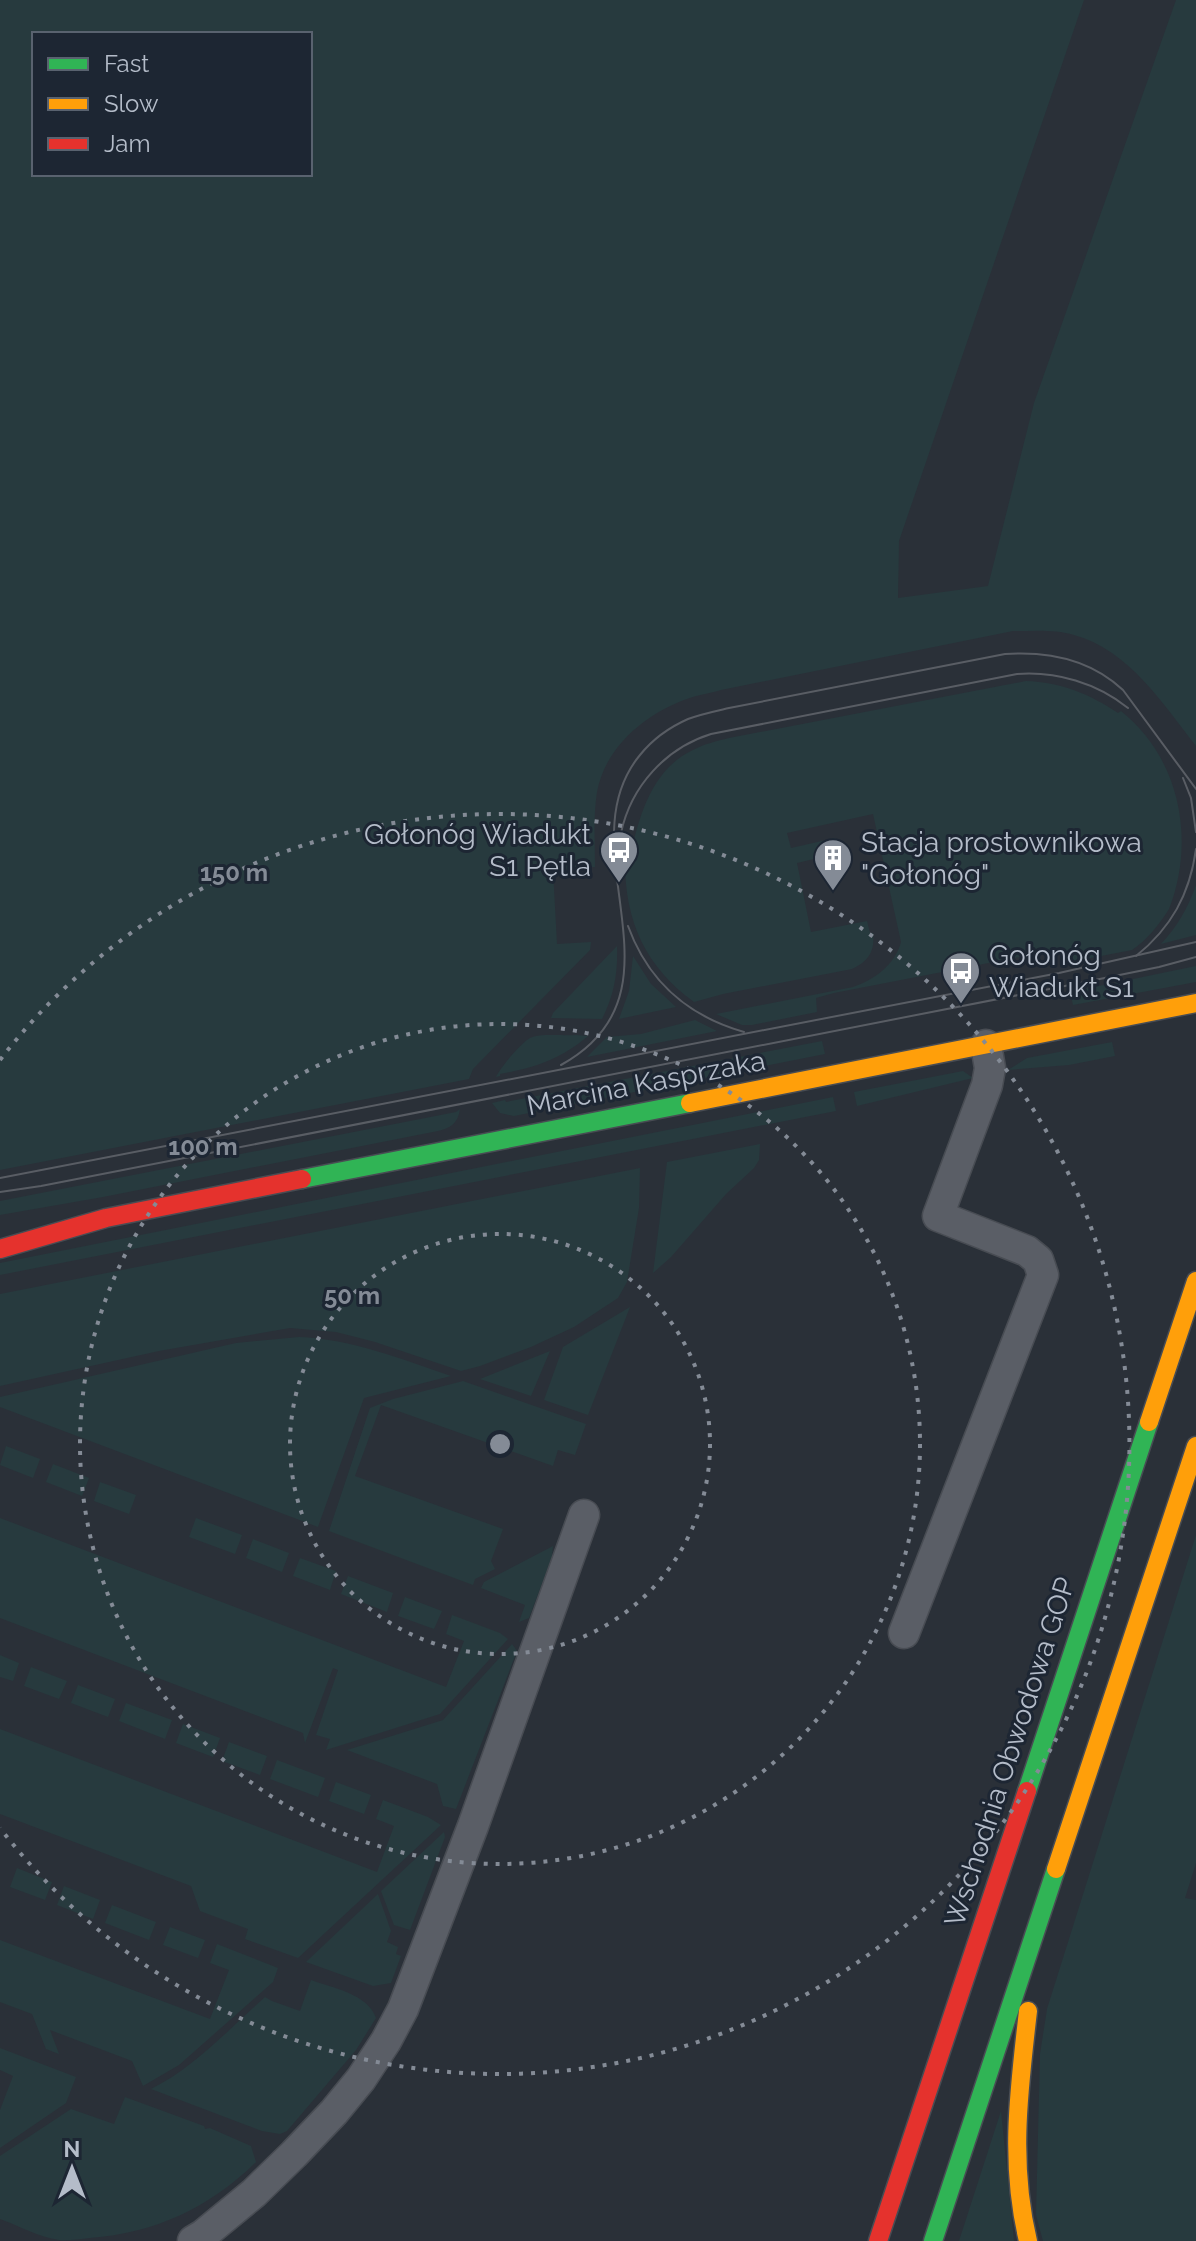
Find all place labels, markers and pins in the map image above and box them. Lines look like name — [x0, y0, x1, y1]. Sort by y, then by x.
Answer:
place label: Gołonóg Wiadukt S1 Pętla — [364, 818, 592, 883]
place label: Stacja prostownikowa "Gołonóg" — [861, 826, 1142, 891]
bus stop icon: Gołonóg Wiadukt S1 Pętla — [598, 829, 640, 884]
building icon: Stacja prostownikowa "Gołonóg" — [812, 837, 854, 892]
place label: Gołonóg Wiadukt S1 — [989, 939, 1134, 1004]
bus stop icon: Gołonóg Wiadukt S1 — [940, 950, 982, 1005]
centre of rings — [486, 1430, 514, 1458]

